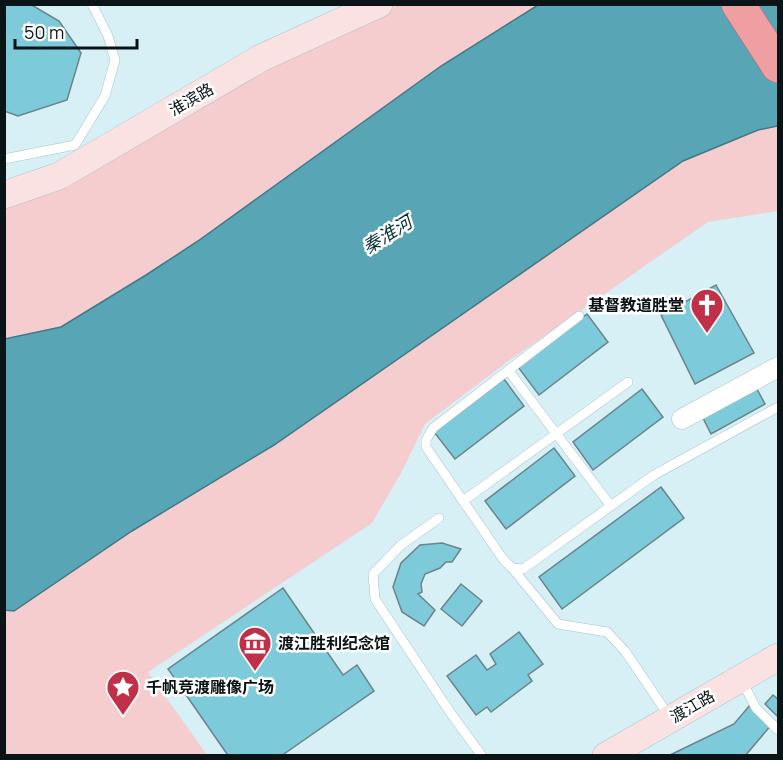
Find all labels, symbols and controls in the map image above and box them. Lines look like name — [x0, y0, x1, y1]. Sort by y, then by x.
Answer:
scale bar — [15, 12, 136, 50]
text: 50 m — [24, 20, 64, 44]
street label: 淮滨路 — [165, 77, 217, 121]
water label: 秦淮河 — [358, 208, 419, 258]
church icon: 基督教道胜堂 — [689, 287, 725, 334]
place label: 基督教道胜堂 — [588, 294, 684, 316]
museum icon: 渡江胜利纪念馆 — [237, 625, 273, 672]
place label: 渡江胜利纪念馆 — [278, 632, 390, 654]
place icon: 千帆竞渡雕像广场 — [105, 669, 141, 716]
place label: 千帆竞渡雕像广场 — [146, 676, 274, 698]
street label: 渡江路 — [666, 684, 718, 728]

